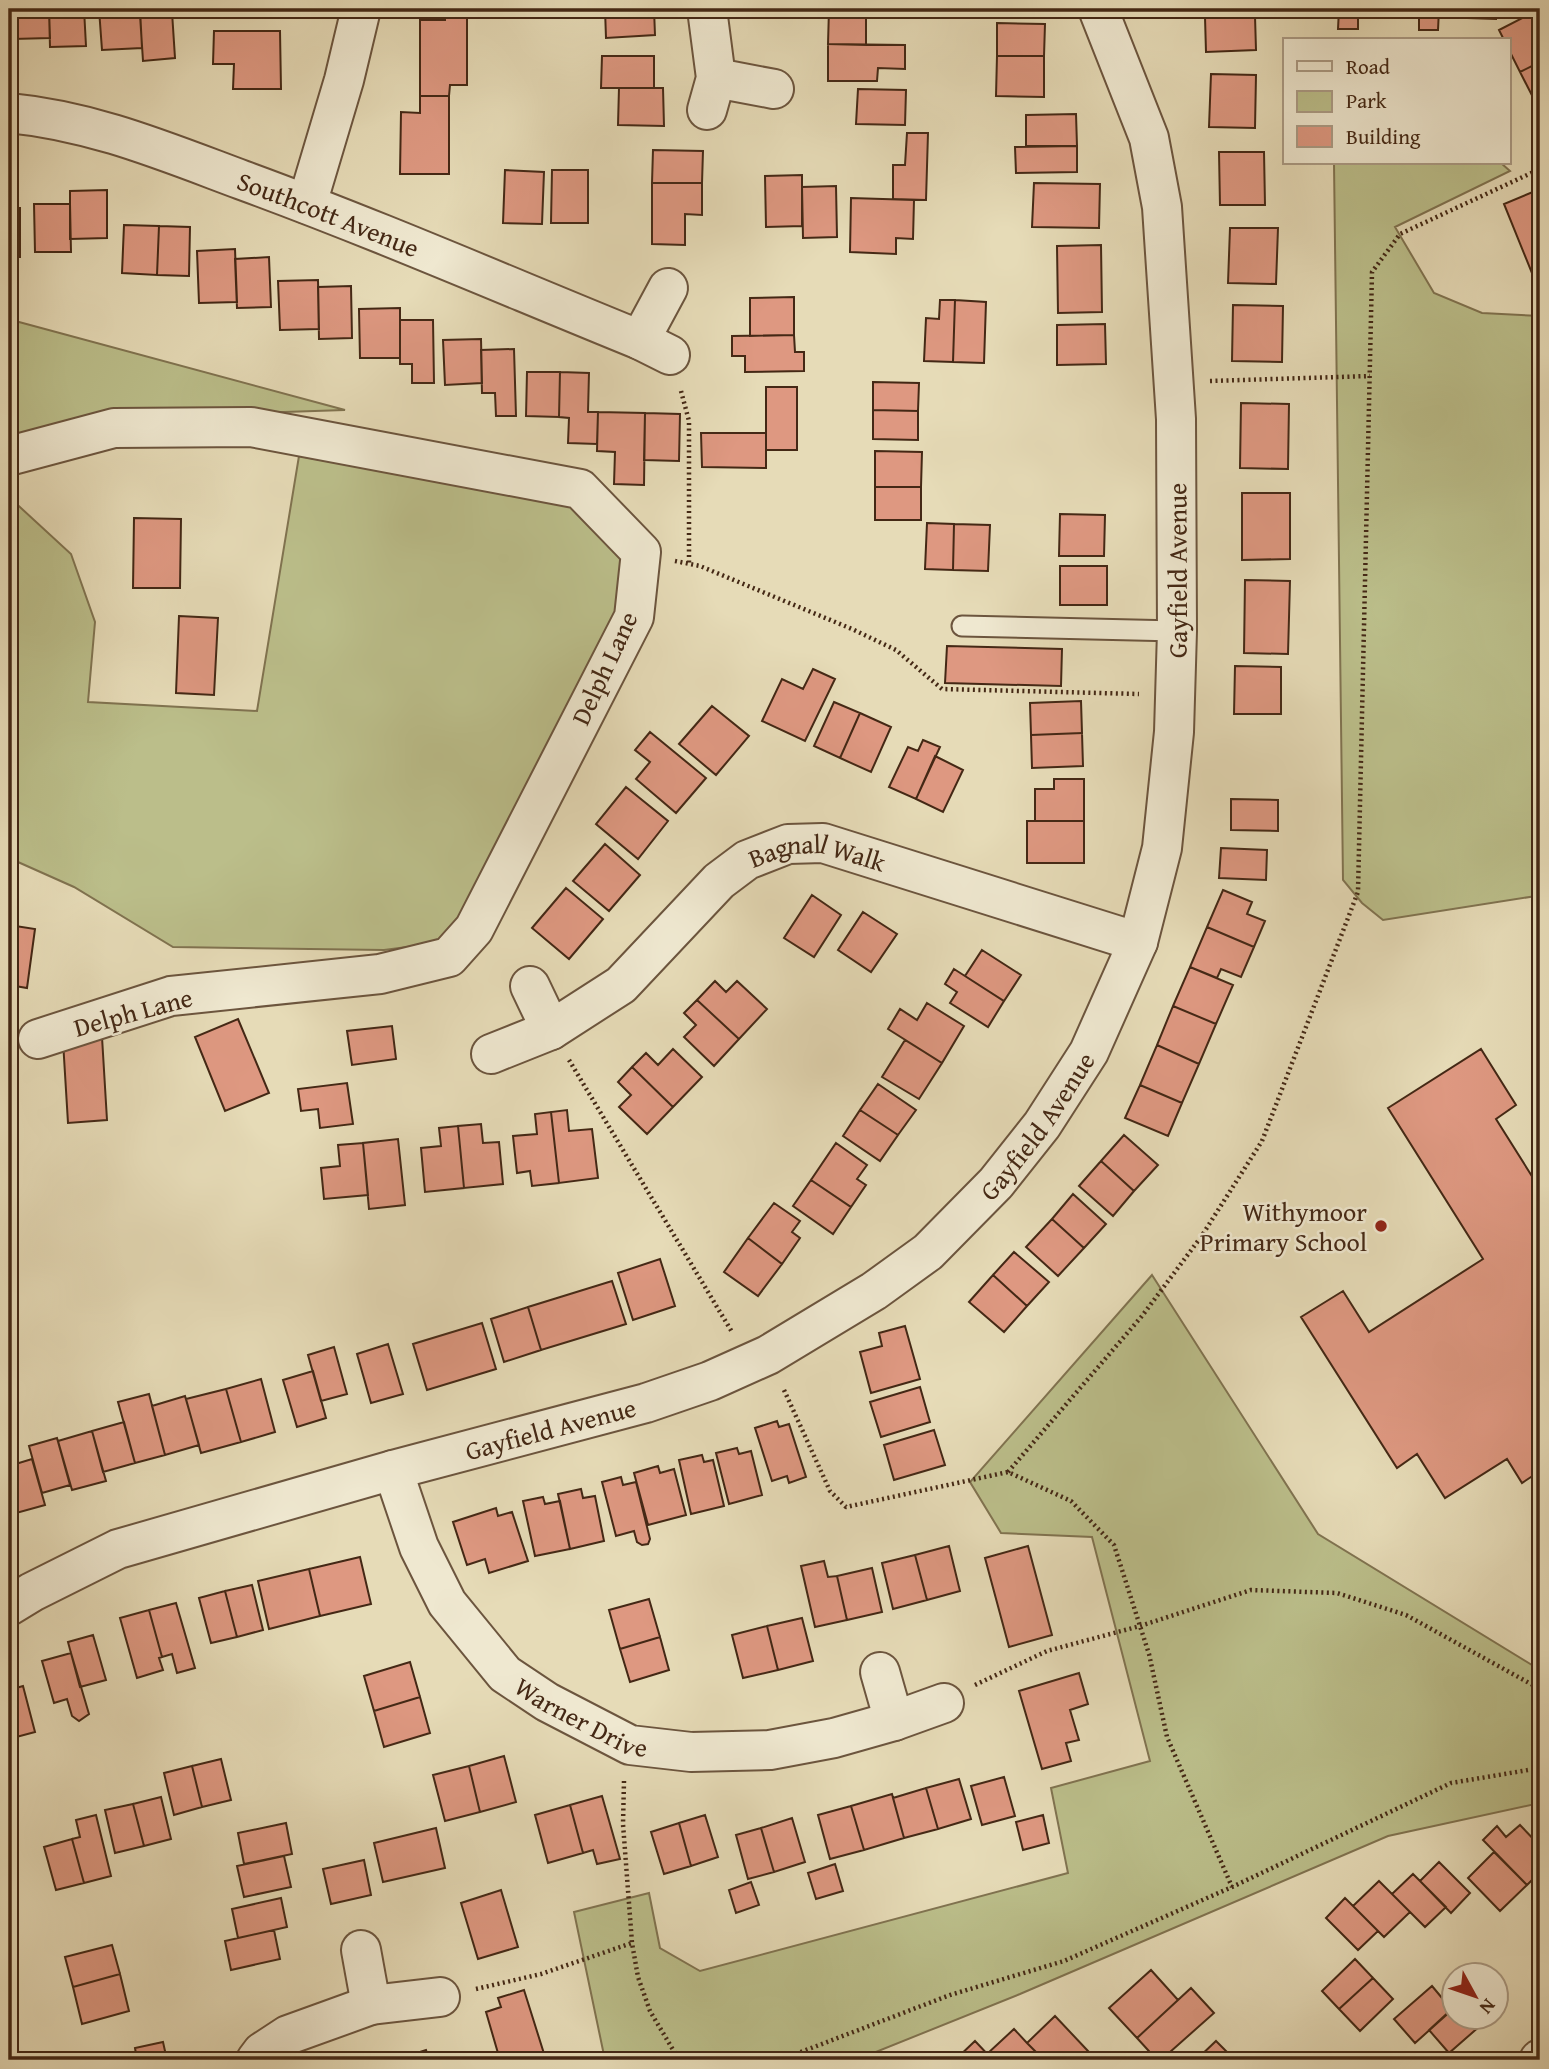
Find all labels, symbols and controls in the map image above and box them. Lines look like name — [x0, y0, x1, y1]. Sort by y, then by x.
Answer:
legend — [1283, 38, 1510, 164]
text: Road — [1346, 51, 1391, 82]
text: Park — [1346, 85, 1387, 116]
text: Building — [1346, 121, 1421, 152]
street label: Southcott Avenue — [232, 160, 426, 267]
street label: Gayfield Avenue — [1157, 483, 1197, 659]
street label: Delph Lane — [561, 605, 647, 731]
street label: Bagnall Walk — [742, 824, 891, 881]
street label: Delph Lane — [69, 977, 197, 1047]
street label: Gayfield Avenue — [970, 1044, 1104, 1209]
place label: Withymoor Primary School — [1200, 1192, 1367, 1261]
marker: Withymoor Primary School — [1373, 1218, 1389, 1234]
street label: Gayfield Avenue — [461, 1387, 640, 1470]
street label: Warner Drive — [507, 1666, 649, 1766]
north arrow — [1440, 1960, 1510, 2030]
text: N — [1473, 1993, 1503, 2021]

